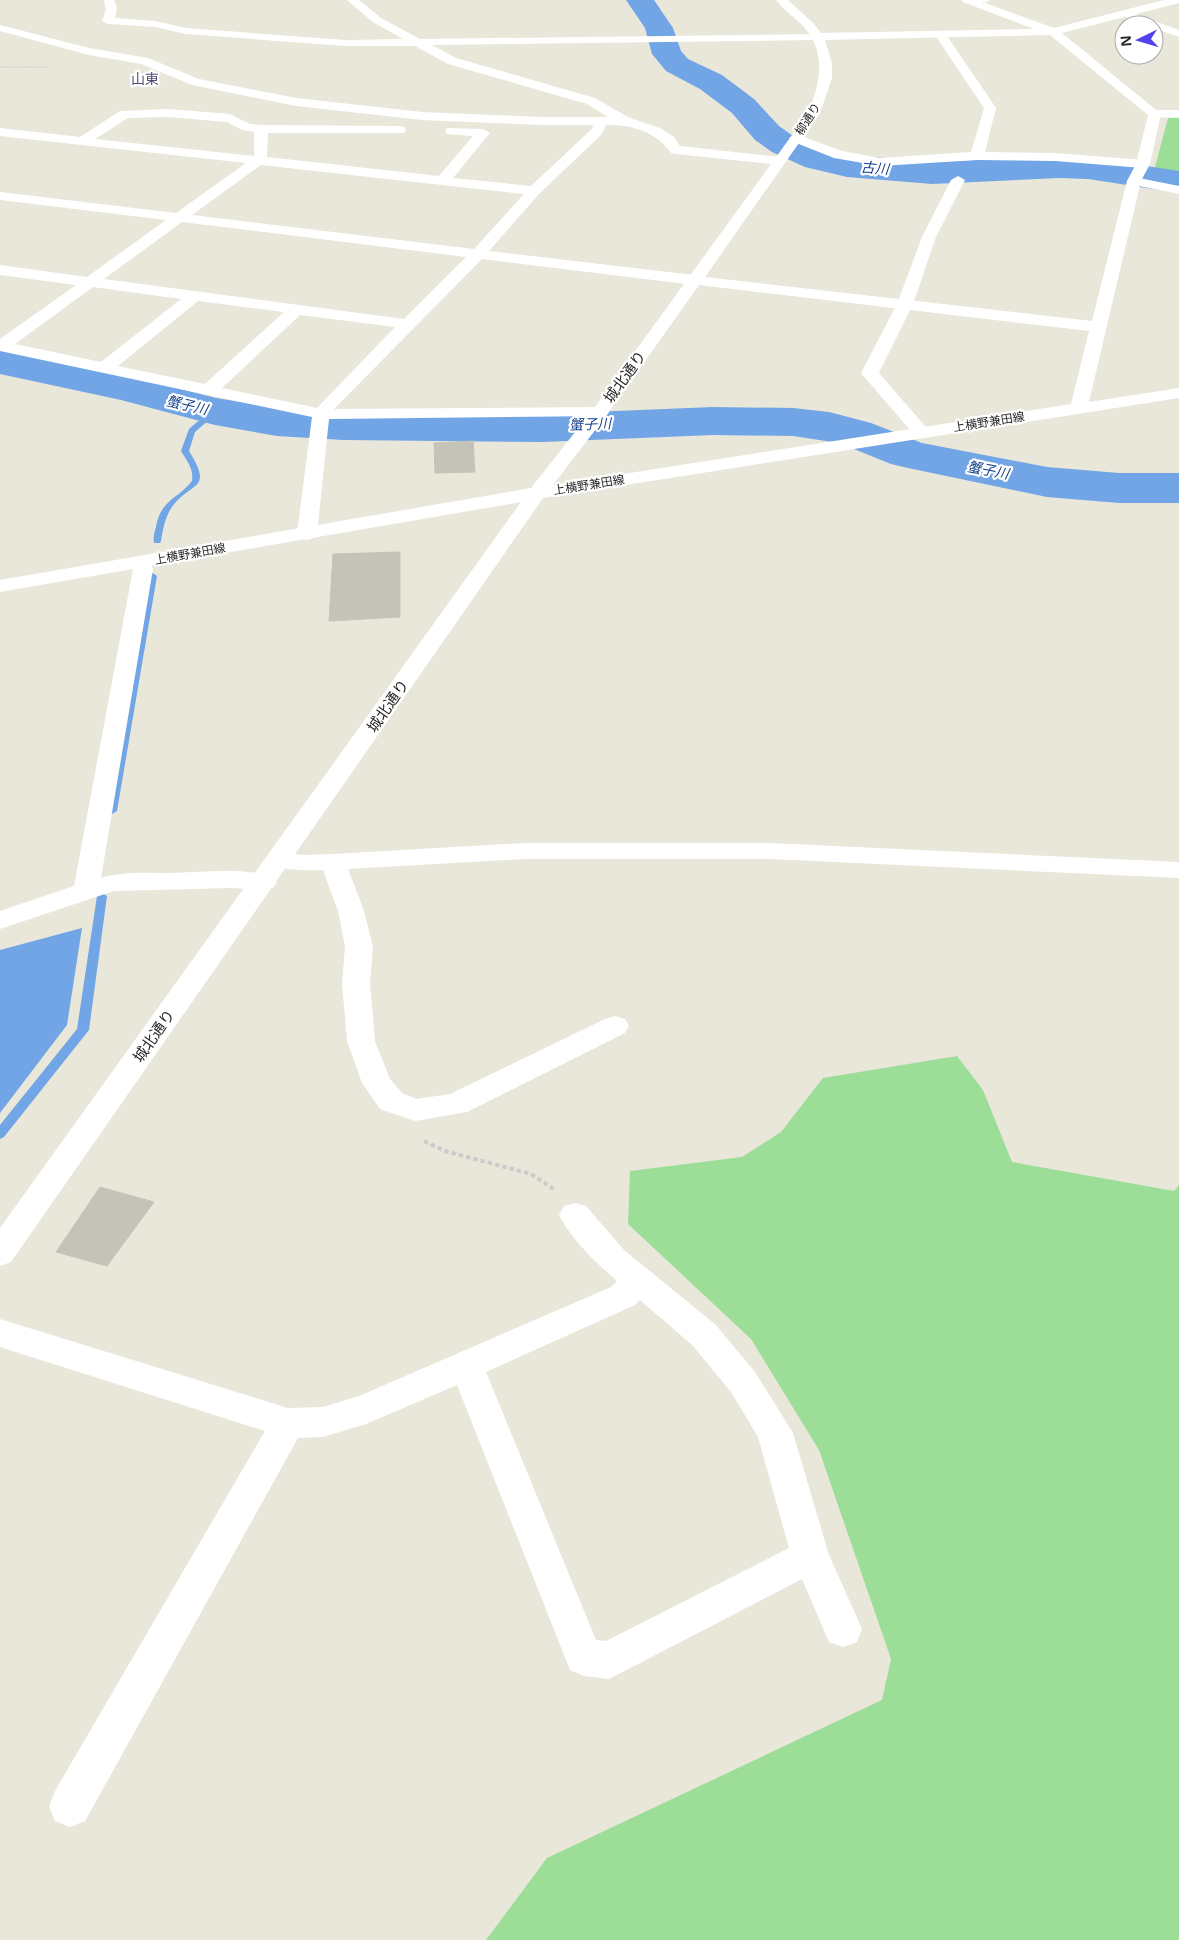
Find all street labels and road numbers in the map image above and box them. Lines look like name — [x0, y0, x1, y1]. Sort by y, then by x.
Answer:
street label: 柳通り — [791, 99, 825, 138]
street label: 城北通り — [598, 346, 650, 407]
street label: 上横野兼田線 — [952, 407, 1026, 436]
street label: 上横野兼田線 — [552, 470, 626, 499]
street label: 上横野兼田線 — [153, 539, 227, 568]
street label: 城北通り — [362, 675, 413, 736]
street label: 城北通り — [128, 1005, 179, 1066]

